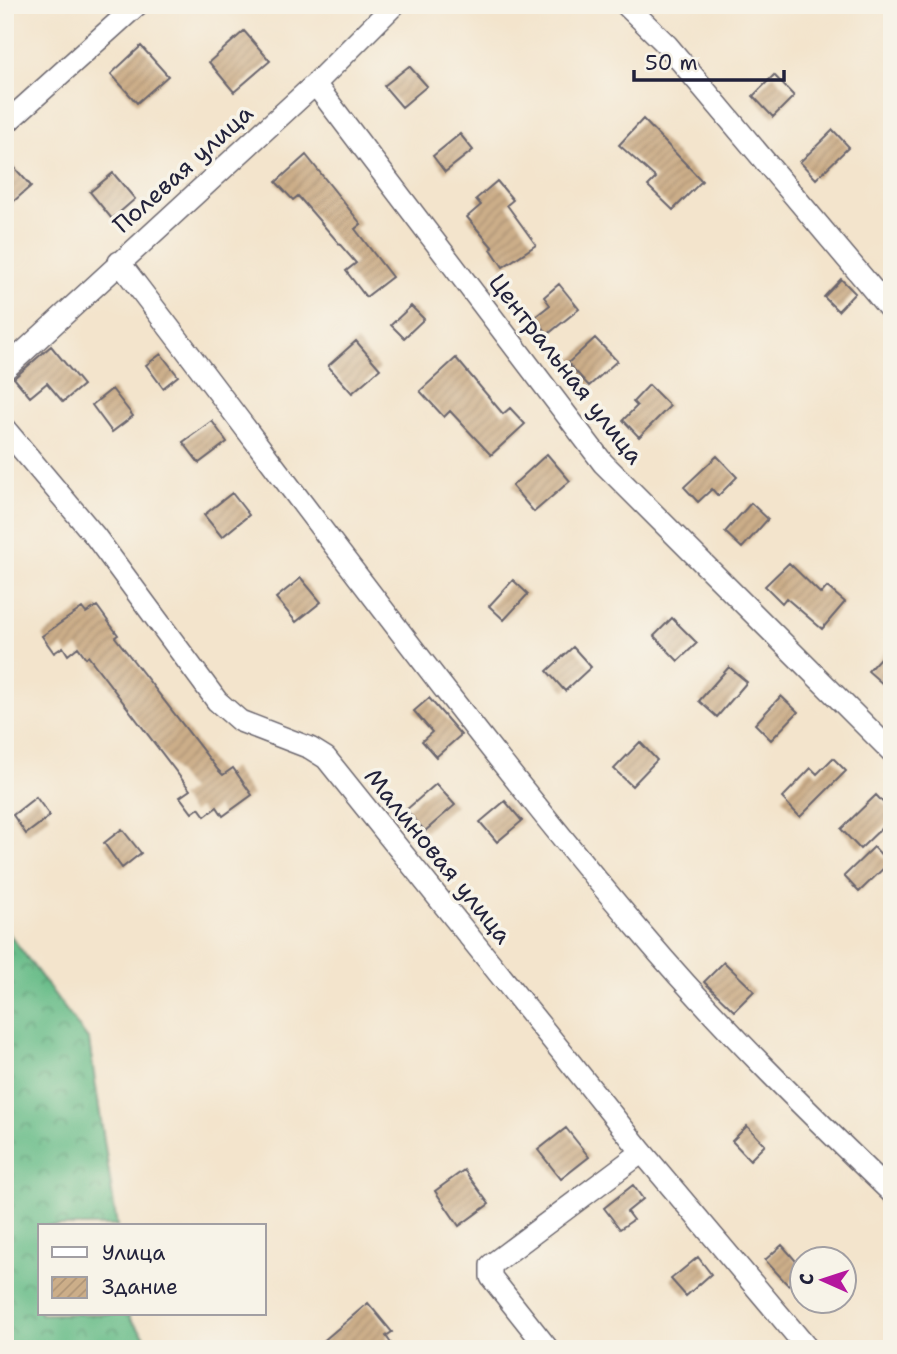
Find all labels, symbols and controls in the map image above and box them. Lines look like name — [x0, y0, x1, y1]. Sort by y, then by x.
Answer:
scale bar — [634, 38, 785, 82]
text: 50 m — [645, 49, 698, 77]
street label: Полевая улица — [106, 97, 260, 241]
street label: Центральная улица — [482, 267, 651, 471]
street label: Малиновая улица — [357, 761, 519, 951]
legend — [38, 1224, 266, 1316]
text: Улица — [102, 1239, 165, 1267]
north arrow — [788, 1246, 858, 1316]
text: Здание — [102, 1273, 178, 1301]
text: С — [794, 1273, 819, 1286]

